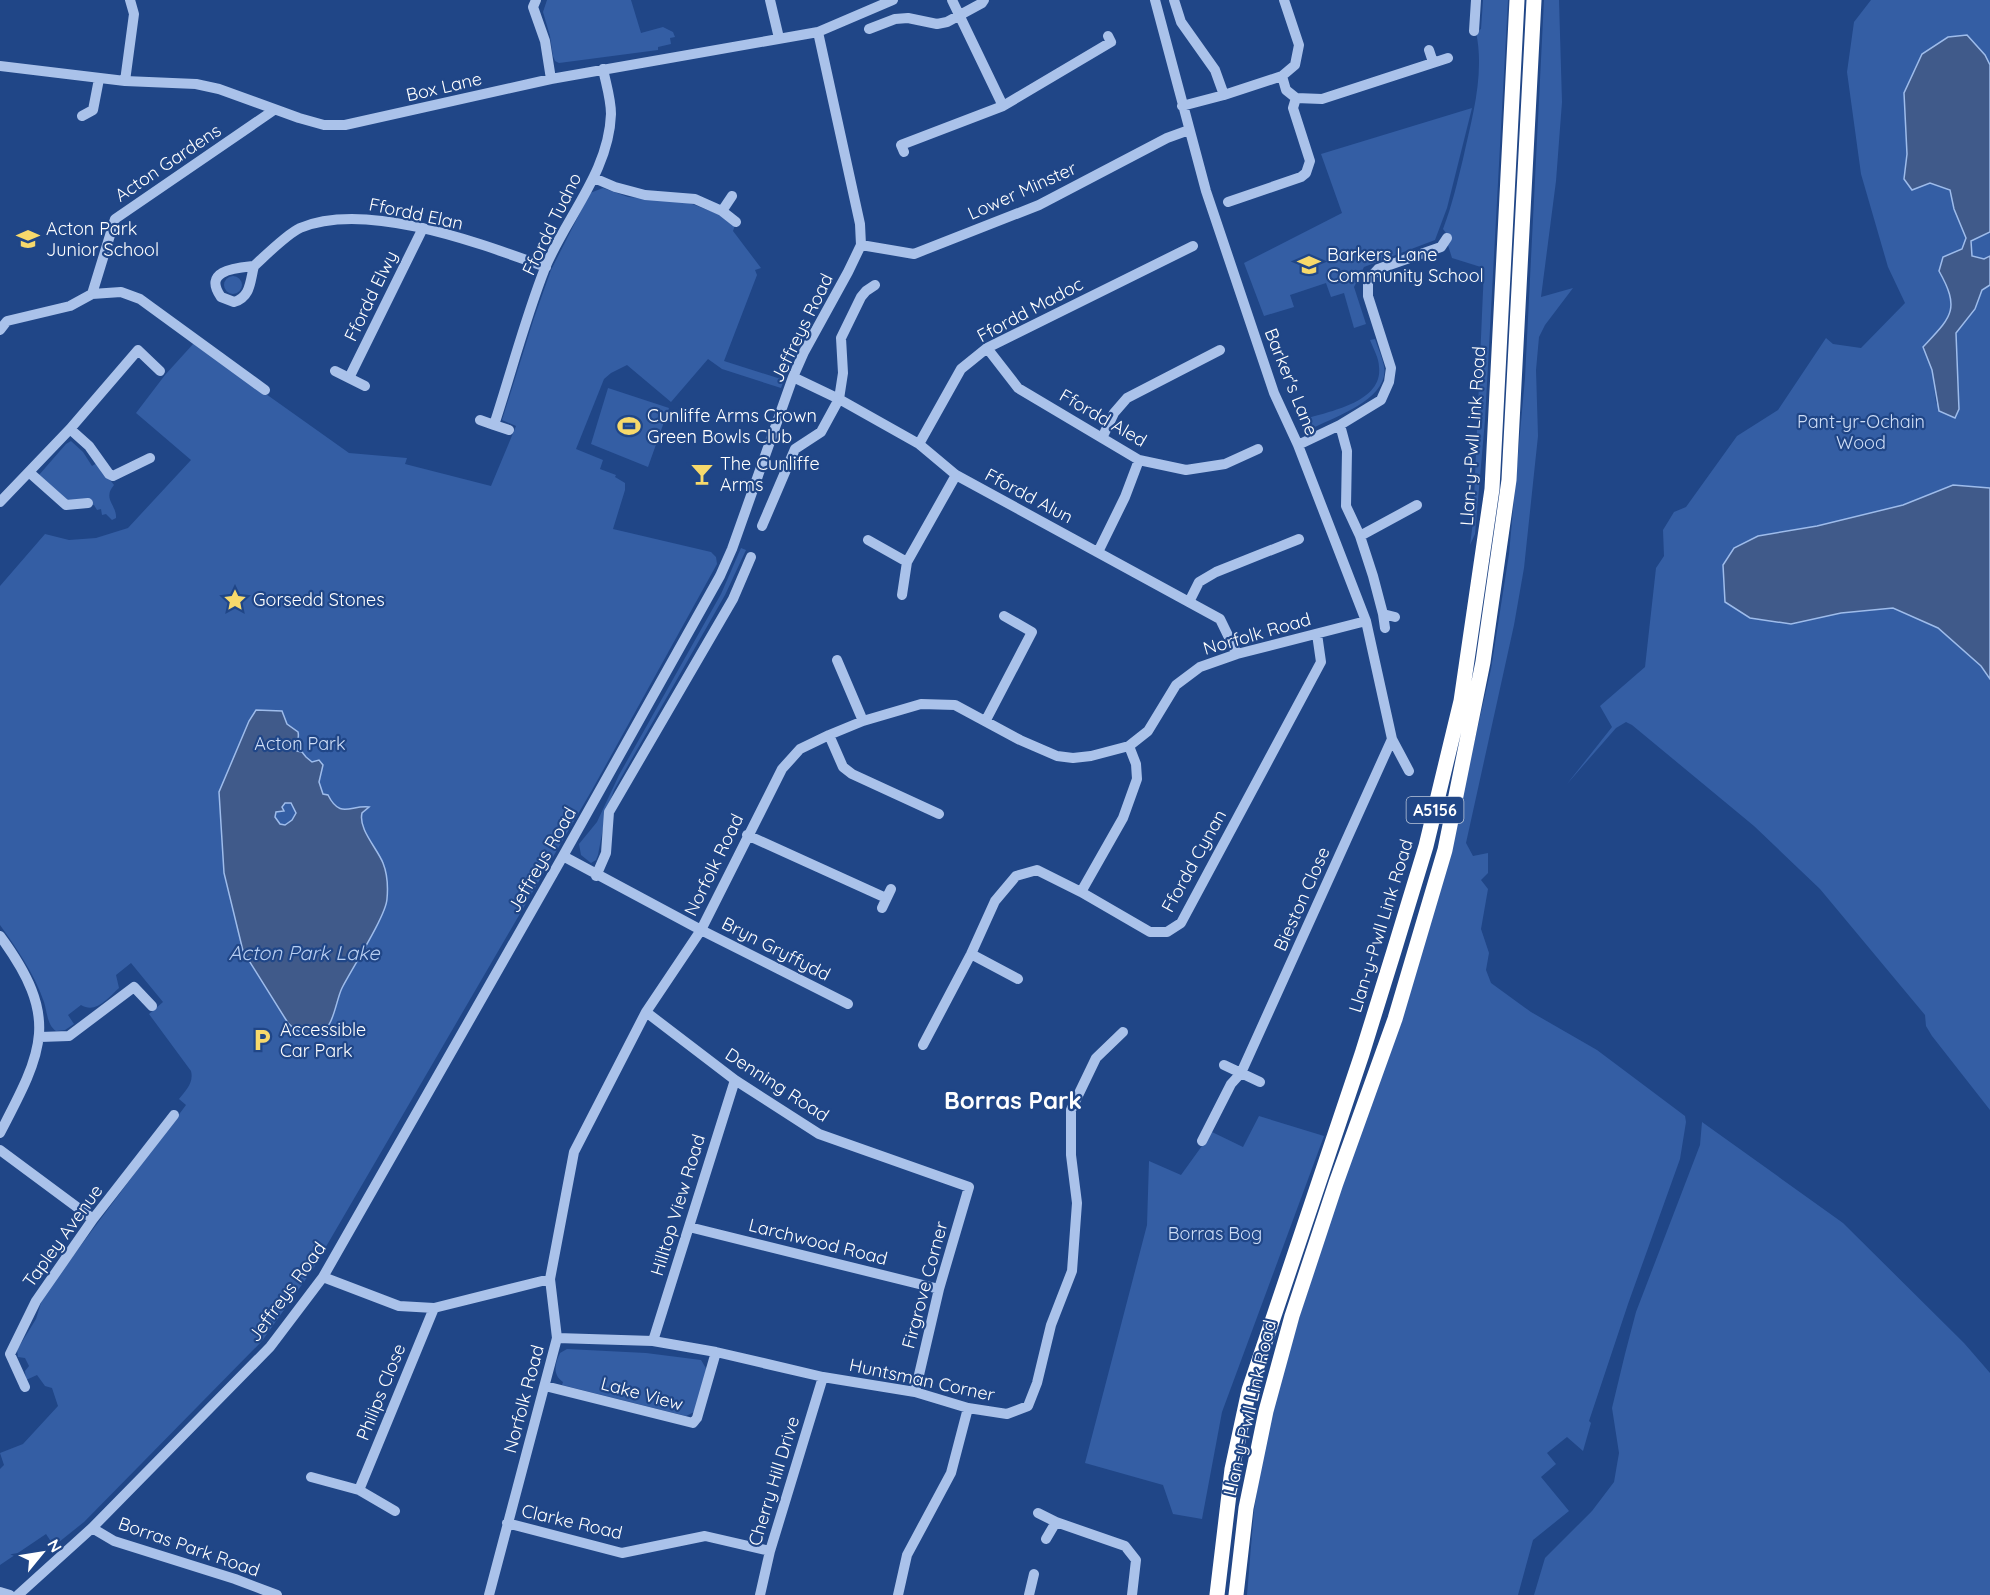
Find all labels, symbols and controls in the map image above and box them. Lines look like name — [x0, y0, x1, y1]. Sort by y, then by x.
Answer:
street label: Box Lane — [404, 67, 484, 106]
street label: Acton Gardens — [110, 119, 225, 207]
street label: Lower Minster — [964, 156, 1080, 225]
street label: Ffordd Tudno — [517, 169, 586, 279]
street label: Ffordd Elan — [367, 192, 465, 235]
place label: Acton Park Junior School — [46, 217, 159, 261]
school or university icon: Acton Park Junior School — [15, 226, 41, 252]
place label: Barkers Lane Community School — [1327, 243, 1484, 287]
street label: Ffordd Elwy — [339, 247, 402, 345]
school or university icon: Barkers Lane Community School — [1296, 252, 1322, 278]
street label: Jeffreys Road — [765, 270, 838, 386]
street label: Ffordd Madoc — [973, 272, 1087, 347]
street label: Barker's Lane — [1259, 325, 1323, 439]
street label: Llan-y-Pwll Link Road — [1455, 345, 1490, 527]
street label: Ffordd Aled — [1056, 383, 1151, 452]
place label: Cunliffe Arms Crown Green Bowls Club — [647, 404, 817, 448]
park label: Pant-yr-Ochain Wood — [1797, 410, 1925, 454]
sports icon: Cunliffe Arms Crown Green Bowls Club — [616, 413, 642, 439]
place label: The Cunliffe Arms — [720, 452, 820, 496]
bar icon: The Cunliffe Arms — [689, 461, 715, 487]
street label: Ffordd Alun — [981, 463, 1077, 528]
place icon: Gorsedd Stones — [222, 587, 248, 613]
place label: Gorsedd Stones — [253, 588, 385, 611]
street label: Norfolk Road — [1200, 607, 1313, 660]
park label: Acton Park — [254, 732, 346, 755]
road number: A5156 — [1406, 797, 1464, 823]
street label: Jeffreys Road — [502, 803, 581, 917]
street label: Ffordd Cynan — [1156, 805, 1231, 916]
street label: Norfolk Road — [679, 810, 748, 920]
street label: Llan-y-Pwll Link Road — [1343, 836, 1418, 1015]
street label: Bieston Close — [1268, 843, 1335, 954]
street label: Bryn Gryffydd — [718, 911, 834, 986]
water label: Acton Park Lake — [228, 940, 380, 965]
place label: Accessible Car Park — [280, 1018, 366, 1062]
parking icon: Accessible Car Park — [249, 1027, 275, 1053]
street label: Denning Road — [721, 1042, 833, 1127]
district label: Borras Park — [944, 1085, 1082, 1115]
street label: Hilltop View Road — [645, 1131, 710, 1278]
street label: Tapley Avenue — [18, 1180, 108, 1292]
street label: Larchwood Road — [746, 1213, 890, 1270]
street label: Firgrove Corner — [896, 1219, 953, 1351]
park label: Borras Bog — [1168, 1222, 1262, 1245]
street label: Jeffreys Road — [243, 1237, 331, 1346]
street label: Llan-y-Pwll Link Road — [1218, 1318, 1281, 1498]
street label: Philips Close — [351, 1340, 410, 1444]
street label: Norfolk Road — [498, 1342, 549, 1455]
street label: Huntsman Corner — [847, 1353, 997, 1406]
street label: Lake View — [598, 1371, 686, 1416]
street label: Cherry Hill Drive — [743, 1413, 804, 1549]
street label: Clarke Road — [519, 1499, 625, 1544]
street label: Borras Park Road — [115, 1512, 263, 1582]
north arrow — [12, 1523, 72, 1583]
text: N — [43, 1535, 67, 1556]

